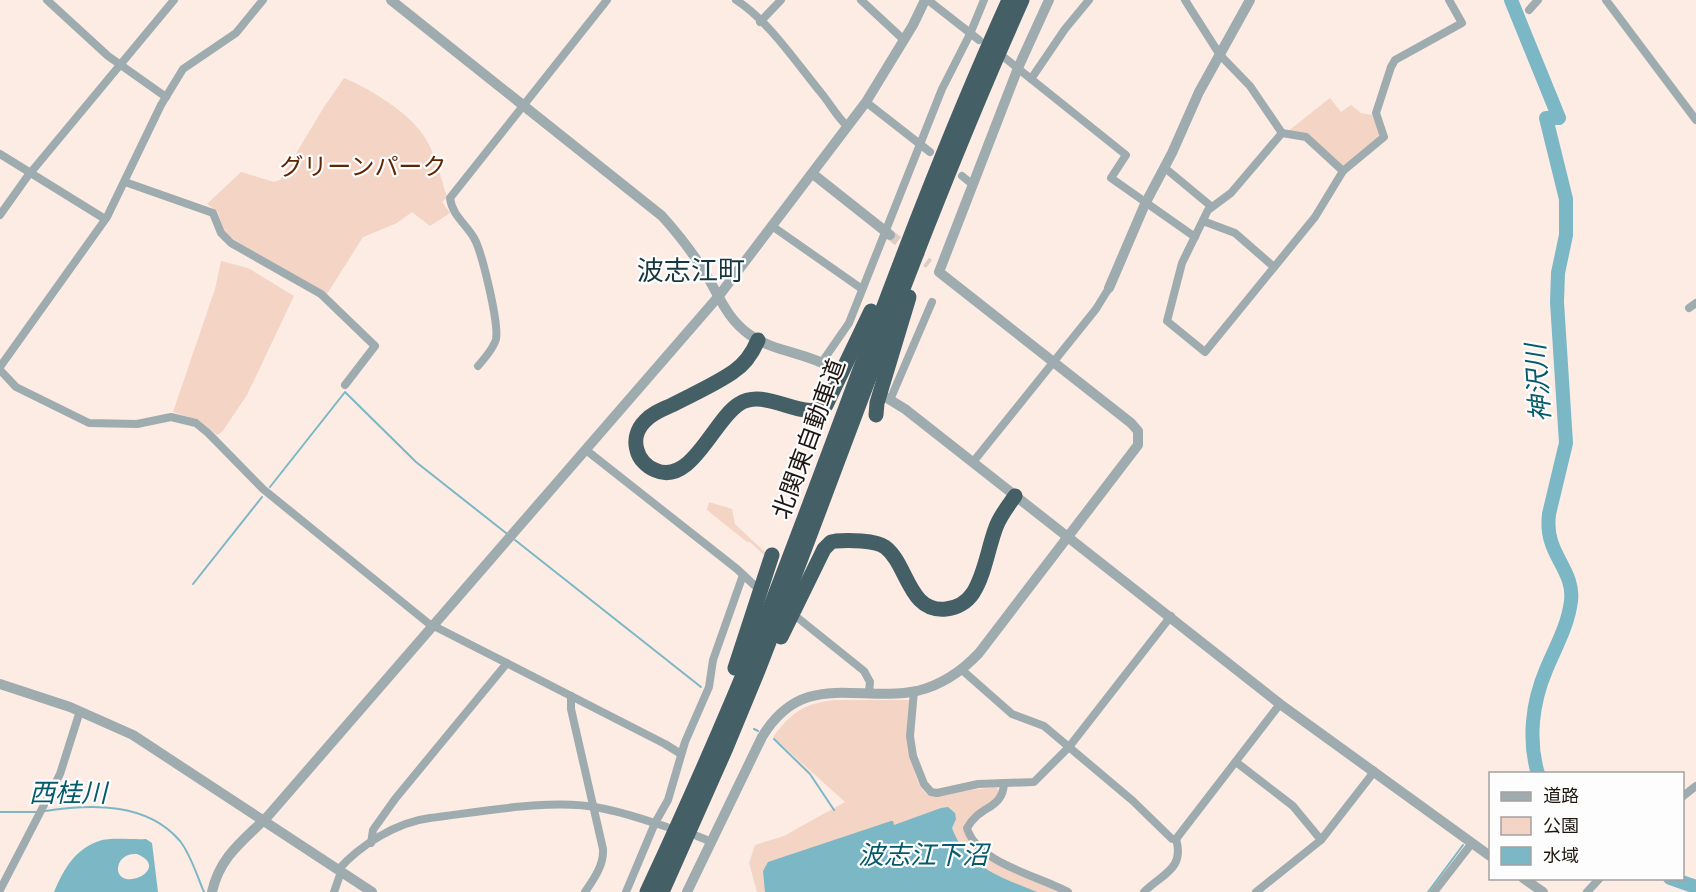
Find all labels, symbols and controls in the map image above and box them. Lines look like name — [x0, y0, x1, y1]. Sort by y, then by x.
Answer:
park label: グリーンパーク — [280, 149, 446, 184]
district label: 波志江町 — [637, 251, 745, 290]
water label: 神沢川 — [1516, 340, 1560, 423]
street label: 北関東自動車道 — [763, 354, 854, 524]
legend — [1489, 772, 1684, 880]
water label: 西桂川 — [29, 774, 110, 812]
text: 道路 — [1543, 783, 1579, 809]
text: 公園 — [1543, 813, 1579, 839]
water label: 波志江下沼 — [858, 836, 992, 874]
text: 水域 — [1543, 843, 1579, 869]

